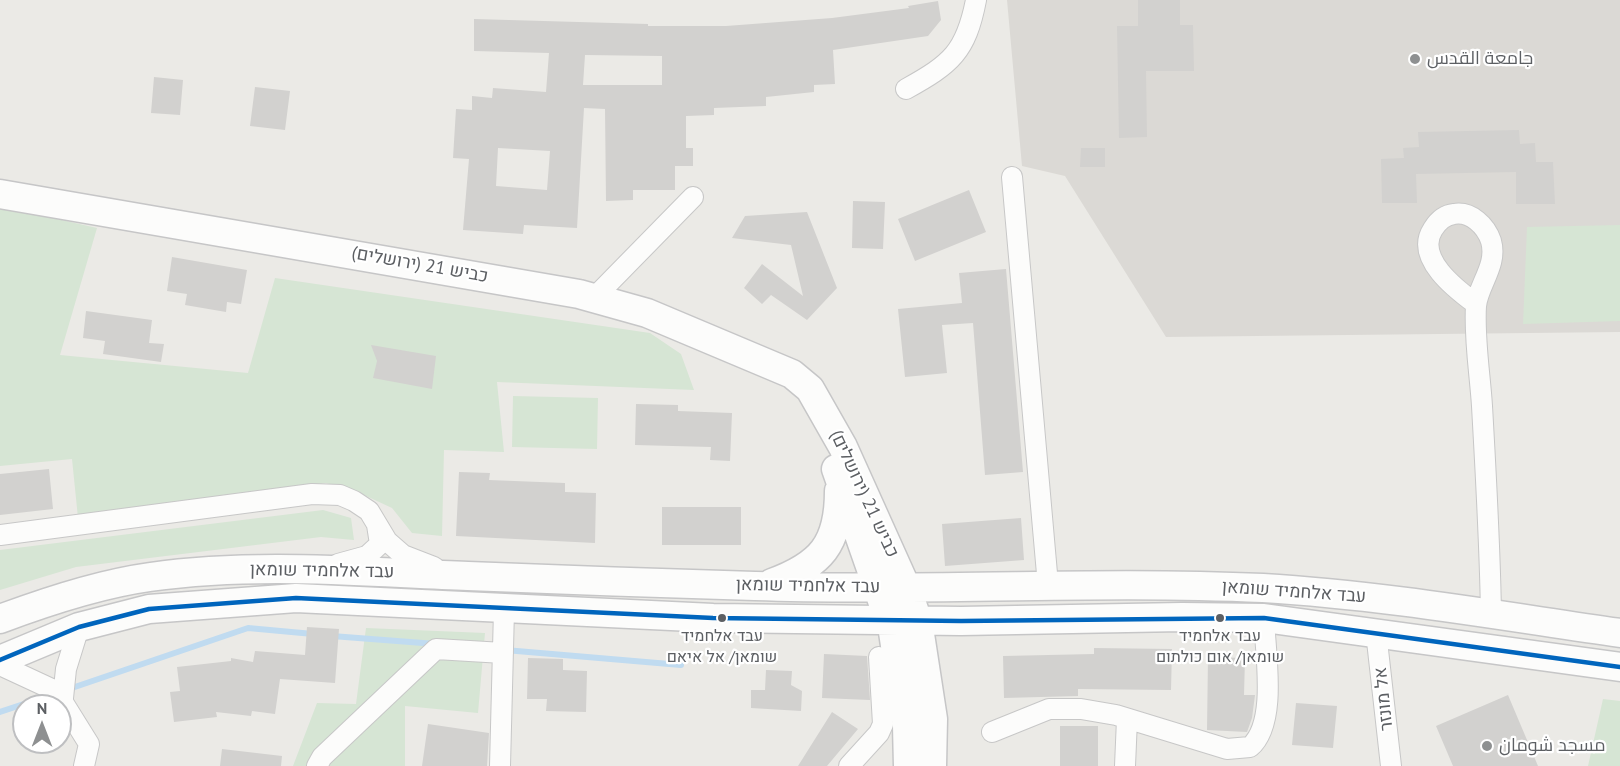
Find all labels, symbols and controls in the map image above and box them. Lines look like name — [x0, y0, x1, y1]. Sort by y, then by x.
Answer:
place label: جامعة القدس — [1427, 48, 1533, 70]
marker: جامعة القدس — [1408, 52, 1422, 66]
street label: כביש 21 (ירושלים) — [350, 242, 490, 288]
street label: כביש 21 (ירושלים) — [825, 427, 903, 561]
street label: עבד אלחמיד שומאן — [250, 559, 394, 583]
street label: עבד אלחמיד שומאן — [736, 574, 880, 598]
street label: עבד אלחמיד שומאן — [1221, 576, 1367, 608]
marker: עבד אלחמיד שומאן/ אל איאם — [716, 612, 728, 624]
marker: עבד אלחמיד שומאן/ אום כולתום — [1214, 612, 1226, 624]
place label: עבד אלחמיד שומאן/ אל איאם — [667, 626, 777, 664]
place label: עבד אלחמיד שומאן/ אום כולתום — [1156, 626, 1284, 664]
street label: אל מונזר — [1370, 666, 1398, 732]
north arrow — [12, 694, 72, 754]
text: N — [37, 698, 47, 718]
place label: مسجد شومان — [1499, 735, 1605, 757]
marker: مسجد شومان — [1480, 739, 1494, 753]

